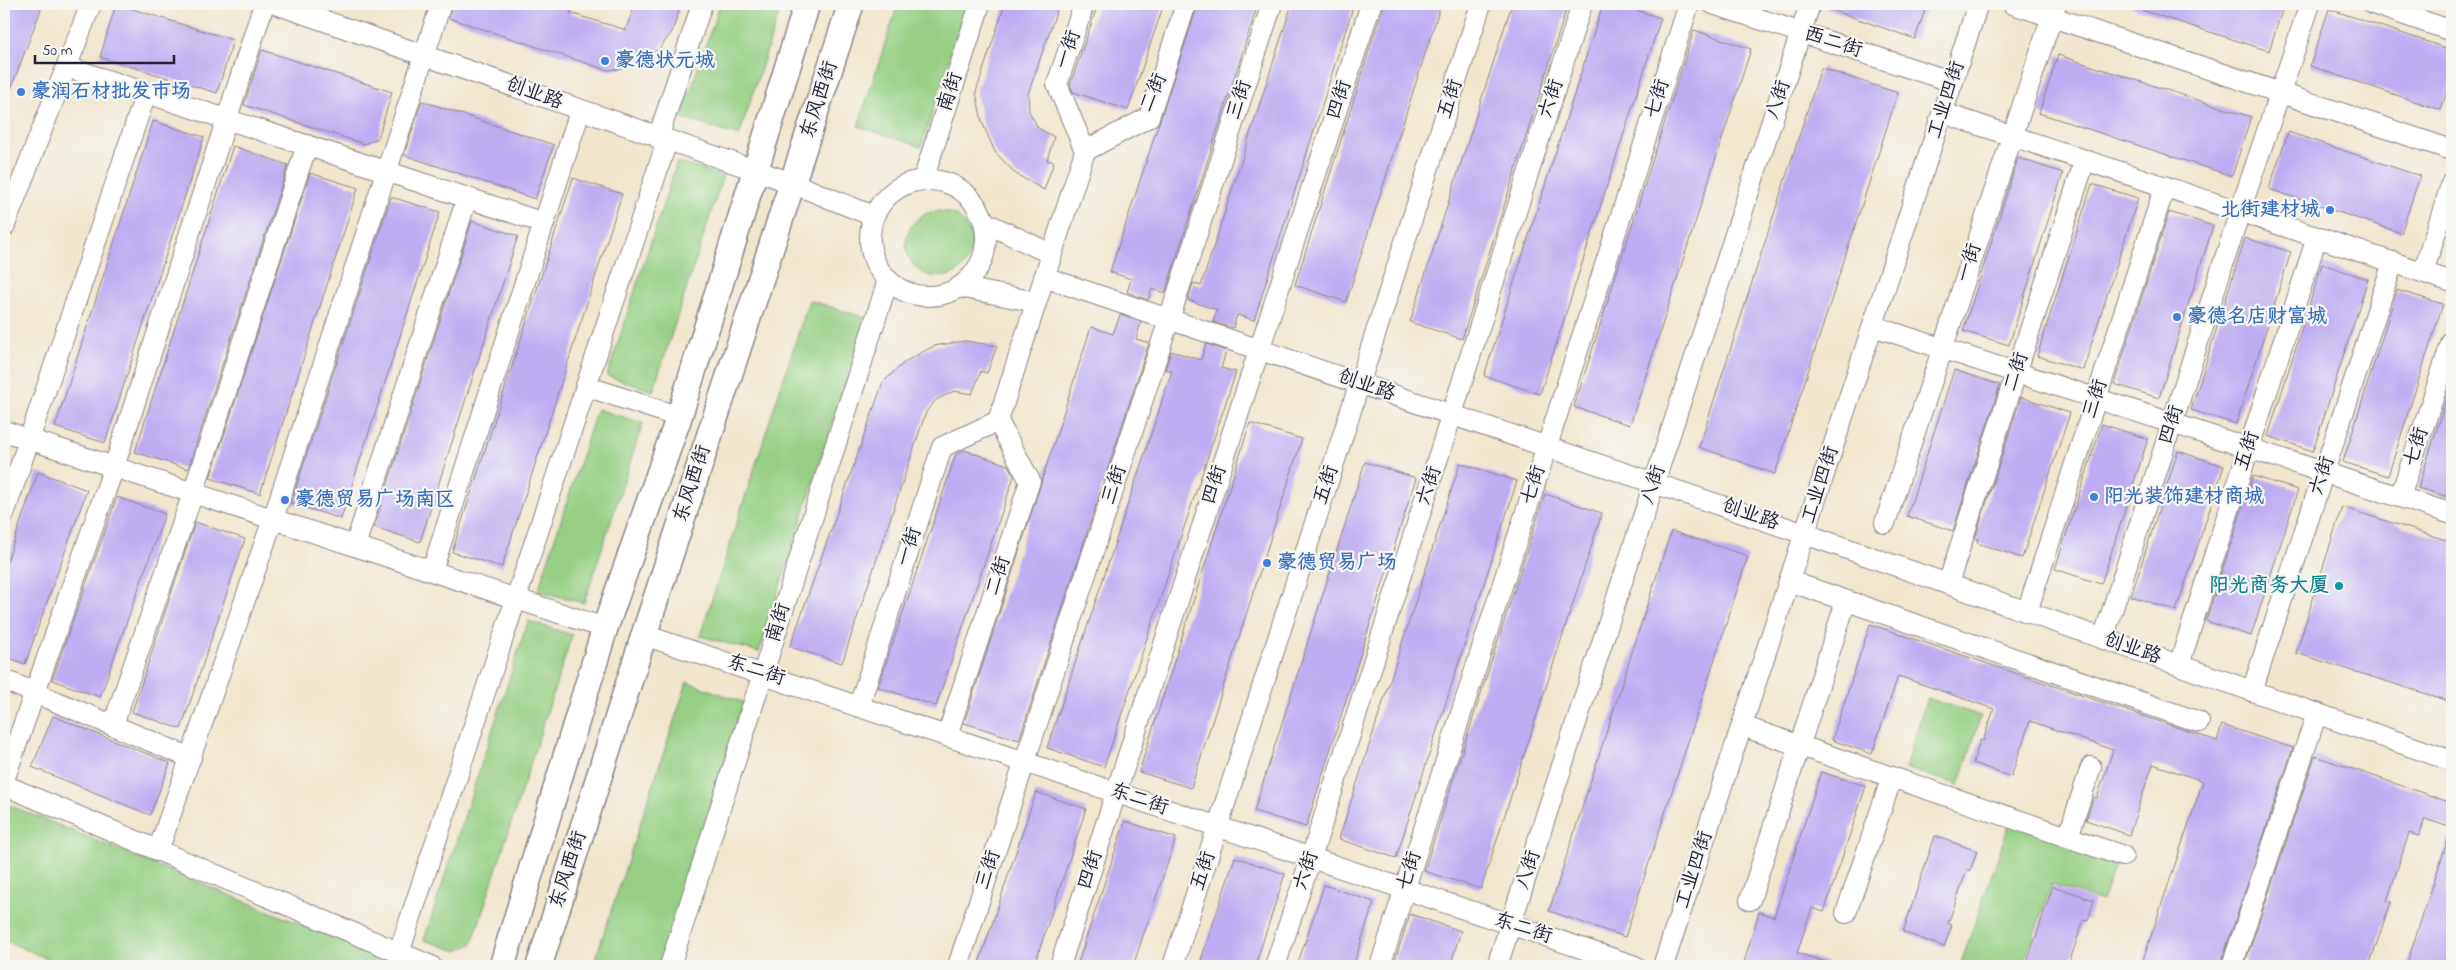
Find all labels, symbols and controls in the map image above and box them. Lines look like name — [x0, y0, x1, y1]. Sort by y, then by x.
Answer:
street label: 西二街 — [1800, 20, 1866, 66]
street label: 一街 — [1049, 26, 1089, 74]
scale bar — [35, 32, 174, 64]
text: 50 m — [42, 40, 73, 62]
place label: 豪德状元城 — [615, 47, 715, 76]
marker: 豪德状元城 — [599, 55, 611, 67]
street label: 东风西街 — [794, 57, 846, 143]
street label: 工业四街 — [1921, 57, 1973, 143]
street label: 南街 — [931, 68, 971, 116]
street label: 二街 — [1133, 69, 1175, 117]
street label: 创业路 — [501, 70, 568, 118]
street label: 五街 — [1431, 75, 1471, 123]
street label: 六街 — [1532, 75, 1572, 123]
street label: 七街 — [1638, 75, 1678, 123]
street label: 三街 — [1220, 76, 1260, 124]
street label: 四街 — [1320, 76, 1360, 124]
street label: 八街 — [1759, 76, 1799, 124]
place label: 豪润石材批发市场 — [31, 78, 191, 107]
marker: 豪润石材批发市场 — [15, 86, 27, 98]
place label: 北街建材城 — [2220, 196, 2320, 225]
marker: 北街建材城 — [2324, 204, 2336, 216]
street label: 一街 — [1950, 239, 1990, 287]
place label: 豪德名店财富城 — [2187, 303, 2327, 332]
marker: 豪德名店财富城 — [2171, 311, 2183, 323]
street label: 二街 — [1997, 348, 2037, 396]
street label: 创业路 — [1333, 363, 1400, 410]
street label: 三街 — [2076, 375, 2116, 423]
street label: 四街 — [2152, 401, 2192, 449]
street label: 七街 — [2397, 423, 2437, 471]
street label: 五街 — [2228, 427, 2268, 475]
street label: 东风西街 — [667, 441, 719, 527]
street label: 工业四街 — [1795, 442, 1847, 528]
street label: 六街 — [2303, 452, 2343, 500]
street label: 三街 — [1095, 461, 1135, 509]
street label: 四街 — [1195, 461, 1235, 509]
street label: 五街 — [1307, 461, 1347, 509]
street label: 七街 — [1514, 461, 1554, 509]
street label: 八街 — [1634, 461, 1674, 509]
street label: 六街 — [1410, 462, 1450, 510]
place label: 阳光装饰建材商城 — [2104, 483, 2264, 512]
place label: 豪德贸易广场南区 — [295, 486, 455, 515]
marker: 阳光装饰建材商城 — [2088, 491, 2100, 503]
street label: 创业路 — [1717, 492, 1784, 539]
marker: 豪德贸易广场南区 — [279, 494, 291, 506]
street label: 一街 — [890, 523, 930, 571]
place label: 豪德贸易广场 — [1277, 549, 1397, 578]
street label: 二街 — [979, 552, 1019, 600]
marker: 豪德贸易广场 — [1261, 557, 1273, 569]
place label: 阳光商务大厦 — [2209, 572, 2329, 601]
marker: 阳光商务大厦 — [2333, 580, 2345, 592]
street label: 南街 — [759, 600, 799, 646]
street label: 创业路 — [2099, 626, 2166, 673]
street label: 东二街 — [723, 648, 789, 694]
street label: 东二街 — [1106, 777, 1172, 823]
street label: 东风西街 — [543, 827, 595, 913]
street label: 工业四街 — [1669, 827, 1721, 913]
street label: 三街 — [969, 846, 1009, 894]
street label: 四街 — [1071, 846, 1111, 894]
street label: 八街 — [1509, 846, 1549, 894]
street label: 五街 — [1184, 847, 1224, 895]
street label: 六街 — [1287, 847, 1327, 895]
street label: 七街 — [1390, 847, 1430, 895]
street label: 东二街 — [1490, 906, 1556, 952]

